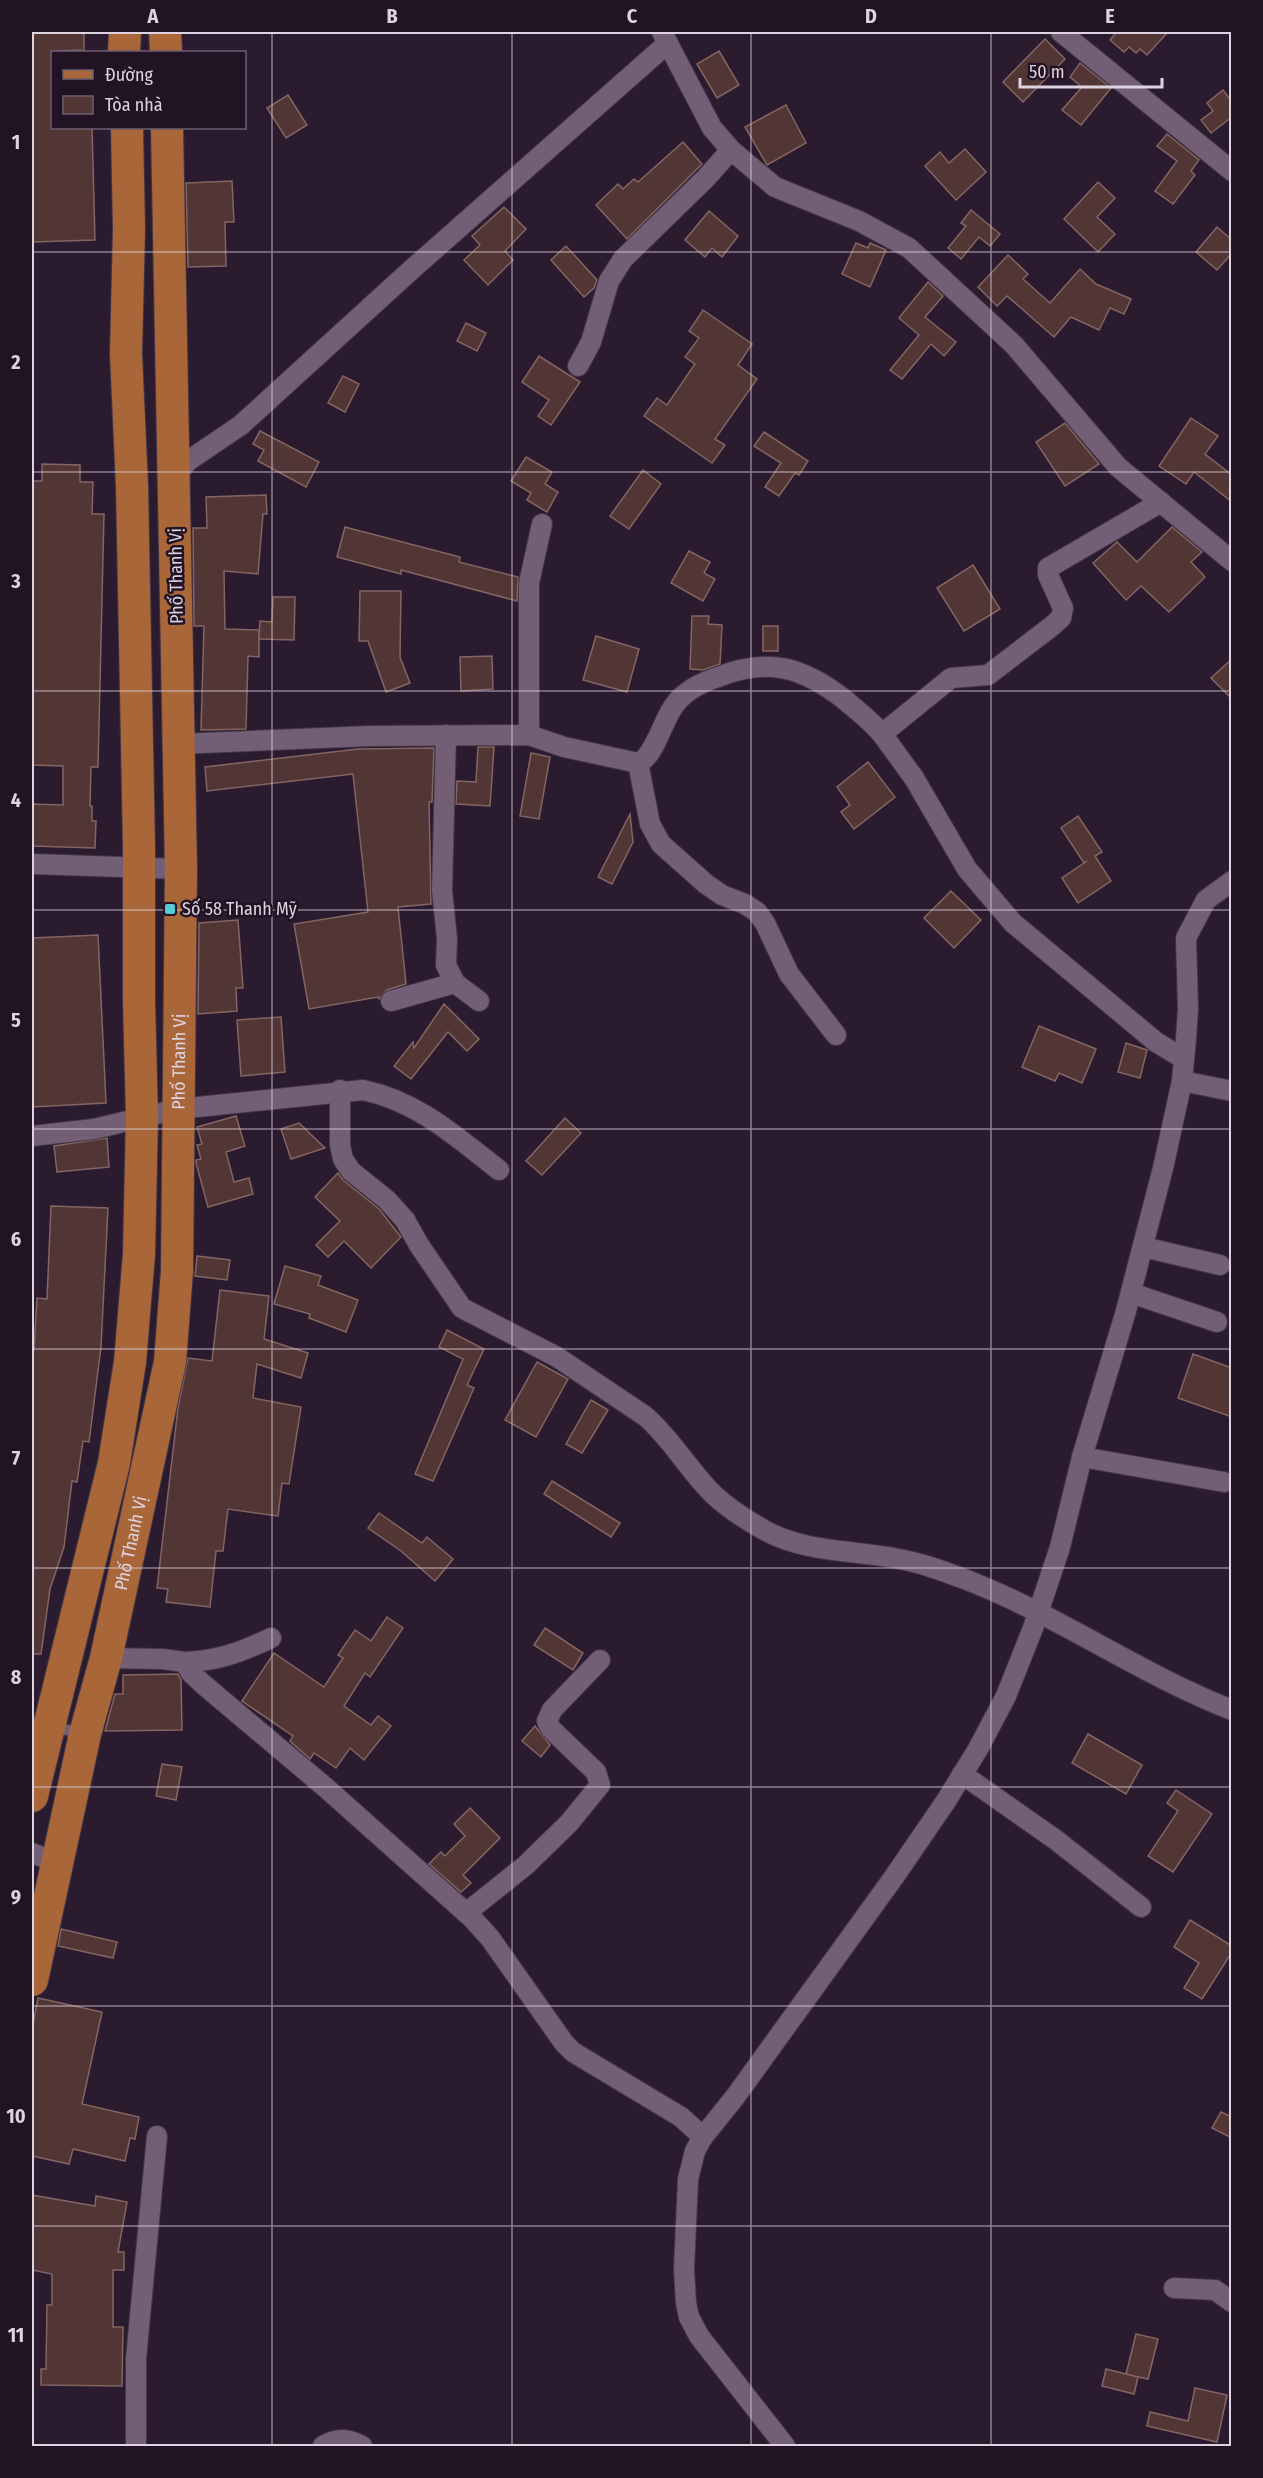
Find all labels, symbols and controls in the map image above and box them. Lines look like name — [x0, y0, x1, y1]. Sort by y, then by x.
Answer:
text: A — [147, 4, 160, 28]
text: B — [386, 4, 398, 28]
text: C — [627, 4, 638, 28]
text: D — [865, 4, 877, 28]
text: E — [1105, 4, 1115, 28]
legend — [51, 51, 246, 129]
scale bar — [1020, 51, 1162, 89]
text: 50 m — [1029, 61, 1065, 83]
text: Đường — [105, 64, 153, 86]
text: Tòa nhà — [105, 94, 163, 116]
text: 1 — [12, 130, 20, 154]
text: 2 — [10, 350, 21, 374]
street label: Phố Thanh Vị — [164, 528, 188, 624]
text: 3 — [10, 569, 21, 593]
text: 4 — [11, 788, 21, 812]
place label: Số 58 Thanh Mỹ — [182, 898, 297, 920]
marker: Số 58 Thanh Mỹ — [163, 902, 177, 916]
text: 5 — [11, 1008, 21, 1032]
street label: Phố Thanh Vị — [168, 1014, 191, 1110]
text: 6 — [11, 1227, 21, 1251]
text: 7 — [12, 1446, 21, 1470]
street label: Phố Thanh Vị — [110, 1494, 152, 1592]
text: 8 — [11, 1665, 22, 1689]
text: 9 — [11, 1885, 21, 1909]
text: 10 — [6, 2104, 26, 2128]
text: 11 — [8, 2323, 24, 2347]

